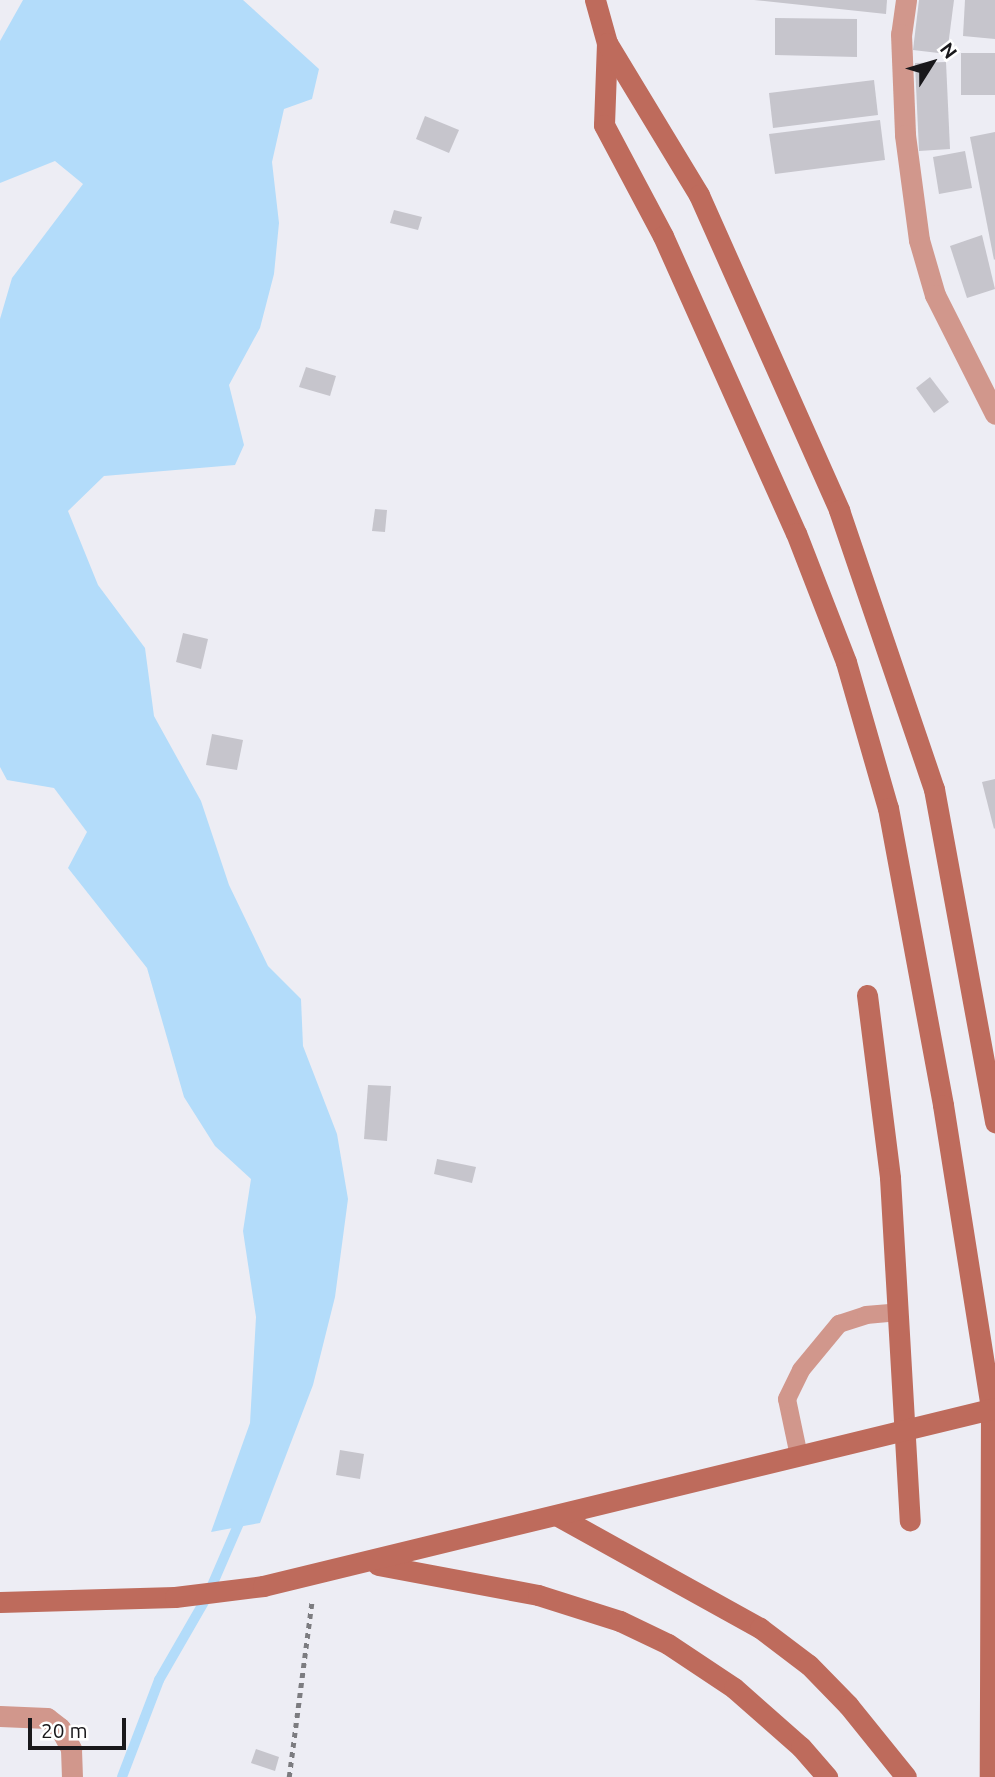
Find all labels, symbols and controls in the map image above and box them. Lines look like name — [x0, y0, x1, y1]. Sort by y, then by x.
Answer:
north arrow — [897, 28, 967, 98]
text: N — [936, 38, 962, 63]
scale bar — [32, 1704, 130, 1748]
text: 20 m — [41, 1718, 88, 1742]

